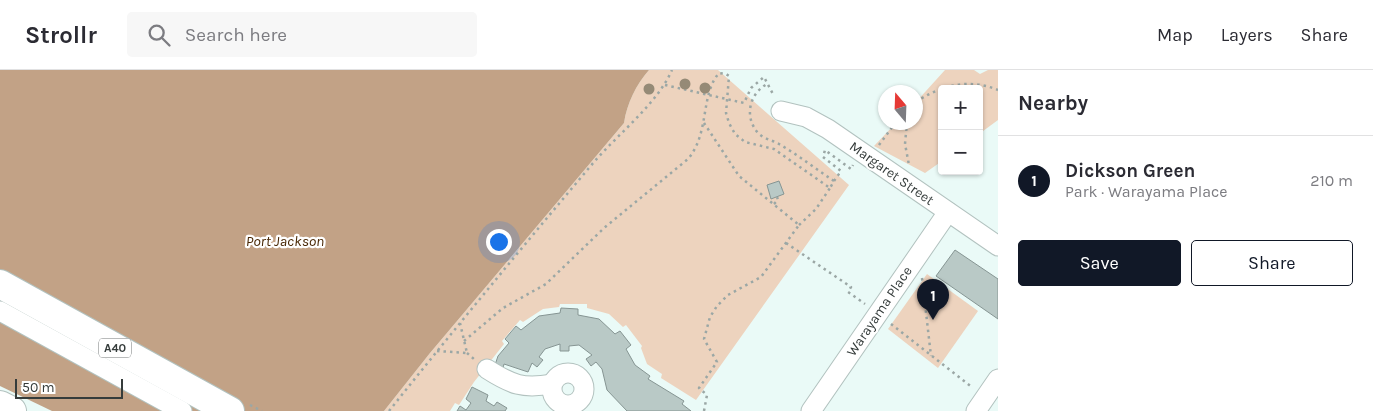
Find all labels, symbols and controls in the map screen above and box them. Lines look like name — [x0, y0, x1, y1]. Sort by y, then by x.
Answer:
search box — [127, 12, 477, 57]
text: Strollr — [25, 21, 97, 49]
icon: search — [145, 21, 173, 49]
text: Search here — [185, 24, 287, 46]
text: Map — [1157, 24, 1193, 46]
text: Layers — [1221, 24, 1273, 46]
text: Share — [1301, 24, 1348, 46]
north arrow — [878, 85, 923, 130]
map controls — [938, 85, 983, 175]
button: + — [938, 85, 983, 130]
text: Nearby — [1018, 91, 1088, 115]
button: − — [938, 130, 983, 175]
street label: Margaret Street — [846, 138, 937, 209]
text: Dickson Green — [1065, 160, 1195, 182]
text: 1 — [1031, 171, 1037, 190]
text: 210 m — [1310, 171, 1353, 190]
text: Park · Warayama Place — [1065, 182, 1228, 201]
your location — [486, 229, 512, 255]
water label: Port Jackson — [246, 232, 324, 250]
button: Save — [1018, 240, 1181, 286]
button: Share — [1191, 240, 1353, 286]
street label: Warayama Place — [843, 263, 916, 359]
pin: 1 — [917, 279, 949, 320]
road number: A40 — [99, 338, 131, 358]
scale bar — [15, 376, 122, 399]
text: 50 m — [22, 379, 55, 396]

